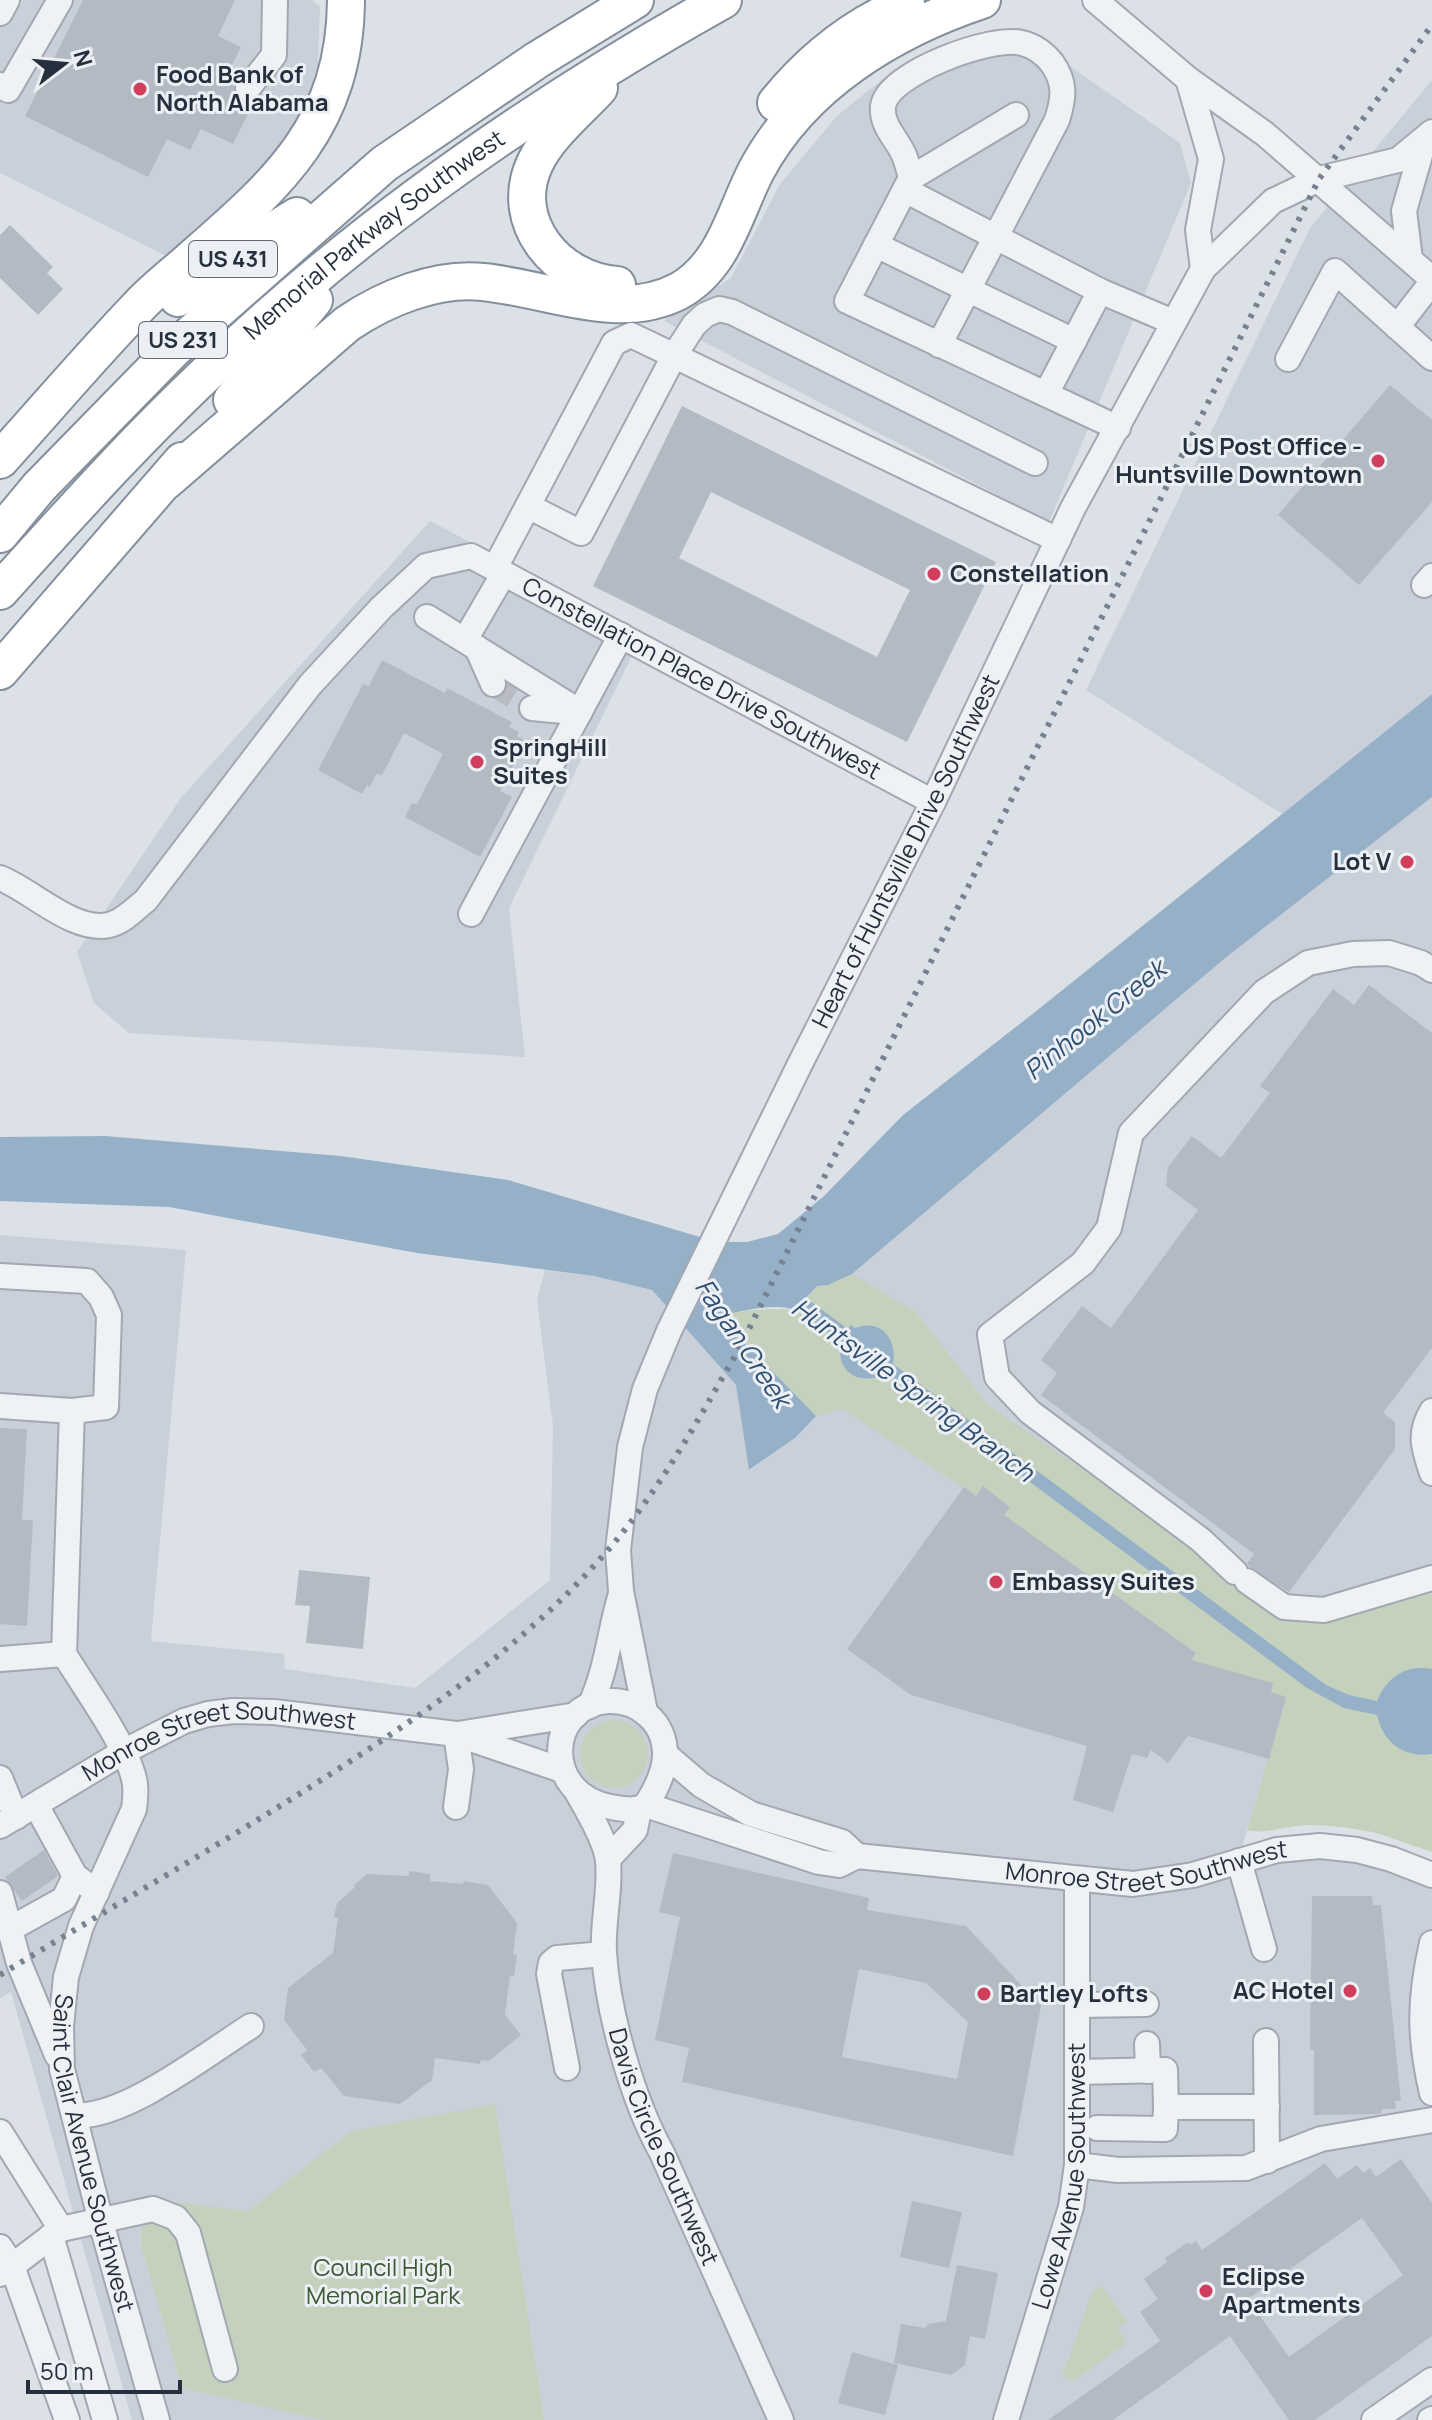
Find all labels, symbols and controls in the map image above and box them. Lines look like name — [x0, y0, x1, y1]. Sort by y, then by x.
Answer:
north arrow — [24, 24, 104, 104]
text: N — [67, 47, 100, 70]
place label: Food Bank of North Alabama — [156, 57, 329, 118]
marker: Food Bank of North Alabama — [131, 80, 149, 98]
street label: Memorial Parkway Southwest — [236, 121, 511, 346]
road number: US 431 — [189, 241, 277, 277]
road number: US 231 — [139, 322, 227, 358]
place label: US Post Office - Huntsville Downtown — [1115, 429, 1362, 490]
marker: US Post Office - Huntsville Downtown — [1369, 452, 1387, 470]
place label: Constellation — [950, 556, 1109, 589]
marker: Constellation — [925, 565, 943, 583]
street label: Constellation Place Drive Southwest — [517, 568, 887, 786]
street label: Heart of Huntsville Drive Southwest — [803, 668, 1007, 1033]
place label: SpringHill Suites — [493, 730, 607, 791]
marker: SpringHill Suites — [468, 753, 486, 771]
place label: Lot V — [1333, 844, 1392, 877]
marker: Lot V — [1398, 853, 1416, 871]
water label: Pinhook Creek — [1016, 948, 1176, 1088]
water label: Fagan Creek — [687, 1271, 803, 1417]
water label: Huntsville Spring Branch — [785, 1289, 1043, 1490]
place label: Embassy Suites — [1012, 1564, 1195, 1597]
marker: Embassy Suites — [987, 1573, 1005, 1591]
street label: Monroe Street Southwest — [75, 1693, 358, 1788]
street label: Monroe Street Southwest — [1004, 1831, 1288, 1900]
place label: AC Hotel — [1233, 1973, 1334, 2006]
place label: Bartley Lofts — [1000, 1976, 1148, 2009]
marker: AC Hotel — [1341, 1982, 1359, 2000]
marker: Bartley Lofts — [975, 1985, 993, 2003]
street label: Saint Clair Avenue Southwest — [46, 1993, 144, 2316]
street label: Davis Circle Southwest — [602, 2024, 728, 2270]
street label: Lowe Avenue Southwest — [1023, 2043, 1092, 2313]
park label: Council High Memorial Park — [306, 2250, 461, 2311]
place label: Eclipse Apartments — [1222, 2259, 1361, 2320]
marker: Eclipse Apartments — [1197, 2282, 1215, 2300]
scale bar — [28, 2344, 180, 2394]
text: 50 m — [40, 2354, 94, 2387]

